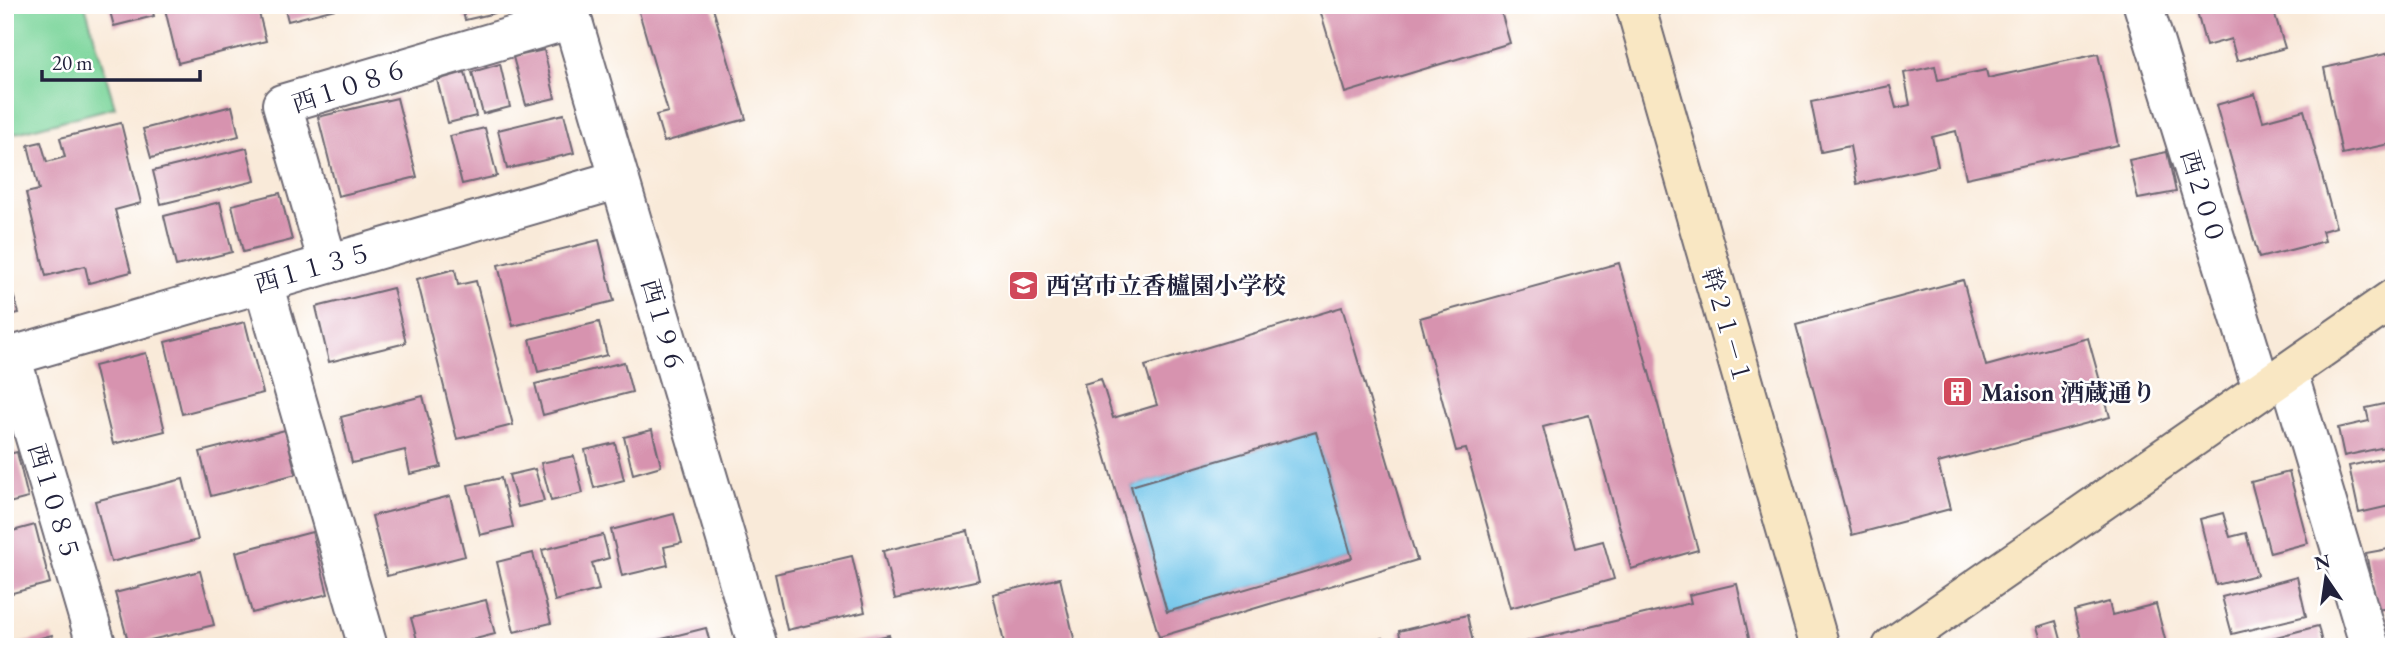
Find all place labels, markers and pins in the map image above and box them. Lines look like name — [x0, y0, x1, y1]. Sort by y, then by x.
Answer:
school or university icon: 西宮市立香櫨園小学校 — [1006, 268, 1040, 302]
place label: 西宮市立香櫨園小学校 — [1046, 270, 1286, 301]
building icon: Maison 酒蔵通り — [1941, 375, 1975, 409]
place label: Maison 酒蔵通り — [1981, 377, 2156, 408]

